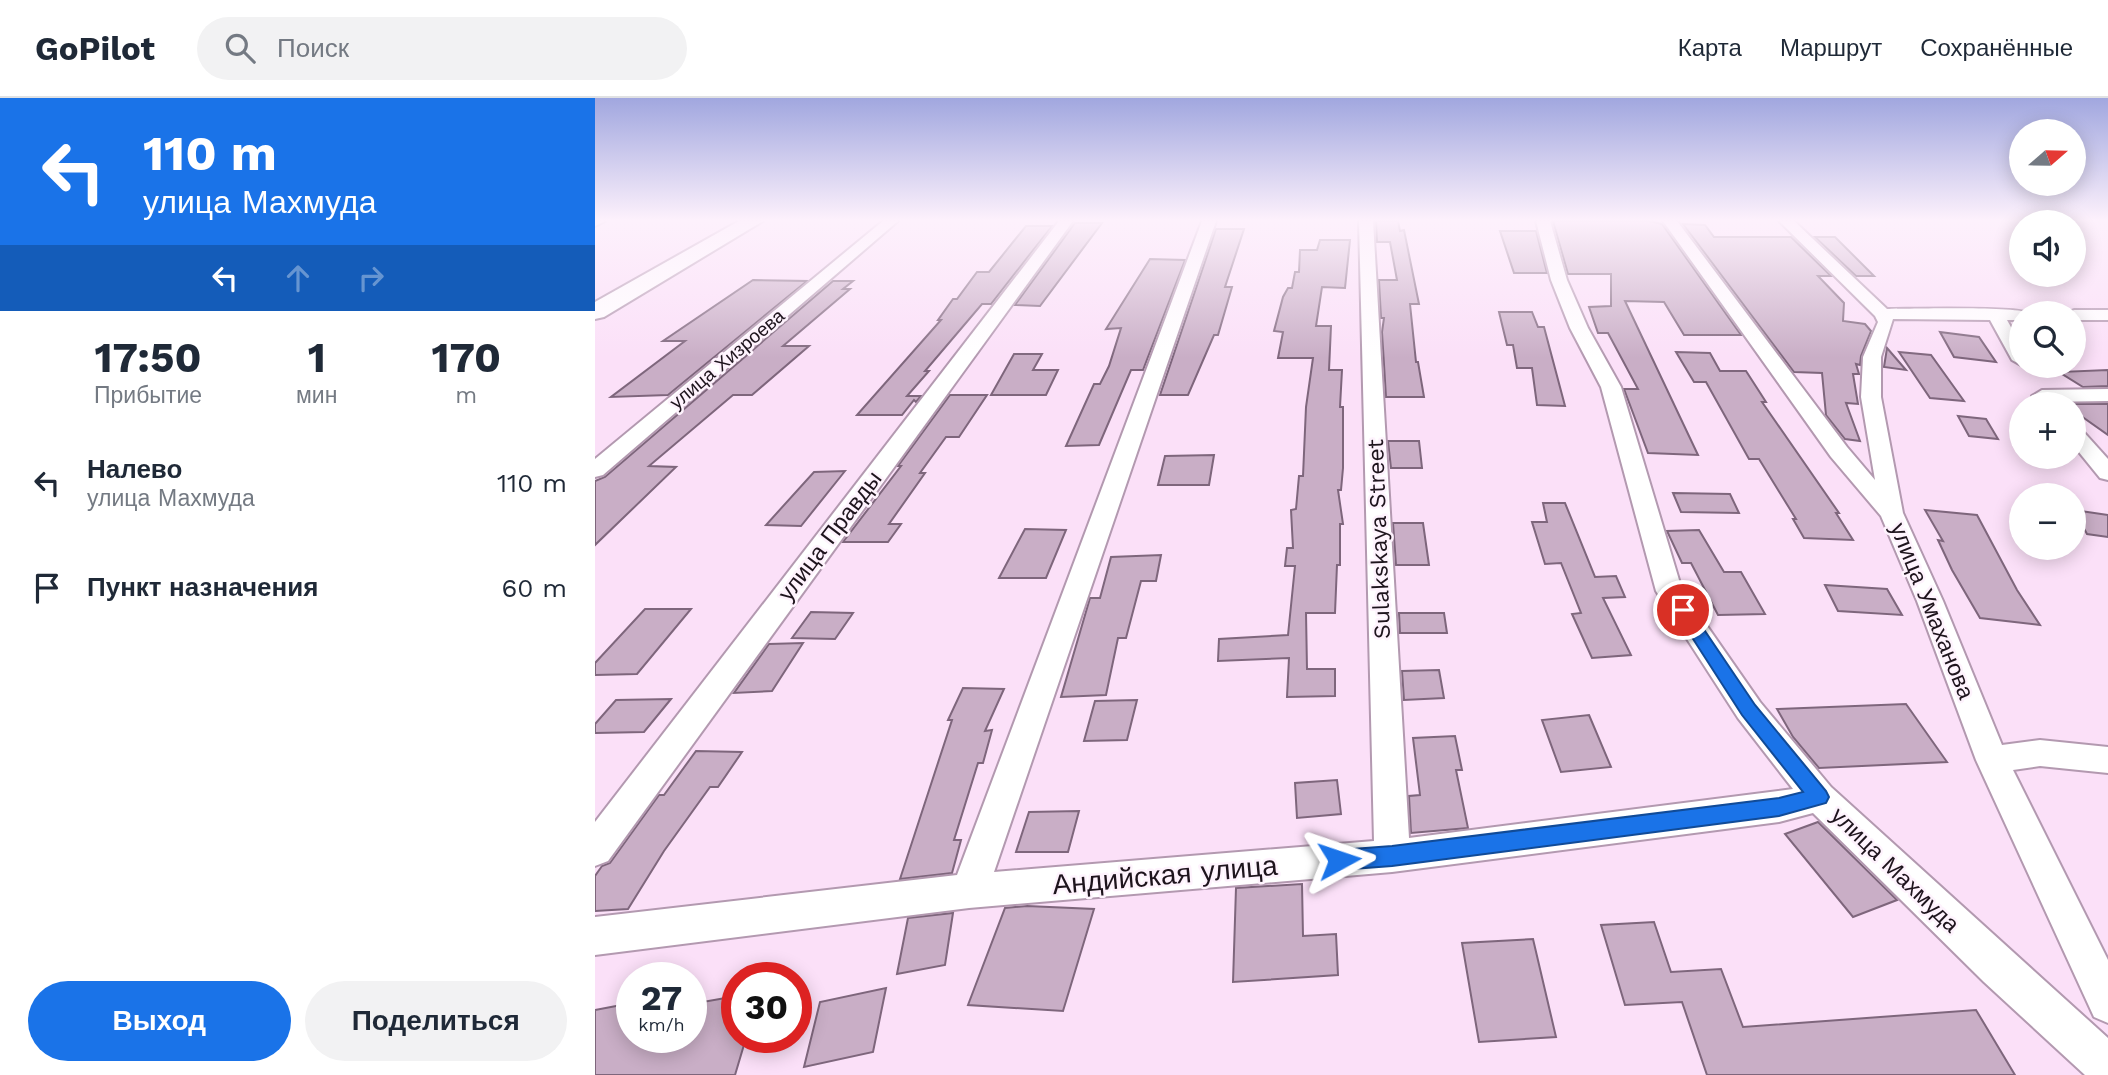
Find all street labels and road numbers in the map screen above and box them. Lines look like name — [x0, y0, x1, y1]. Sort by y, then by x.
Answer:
street label: улица Хизроева — [665, 304, 789, 414]
street label: Sulakskaya Street — [1362, 438, 1396, 639]
street label: улица Правды — [773, 466, 887, 606]
street label: улица Умаханова — [1884, 519, 1980, 703]
street label: улица Махмуда — [1825, 802, 1965, 938]
street label: Андийская улица — [1051, 849, 1279, 901]

